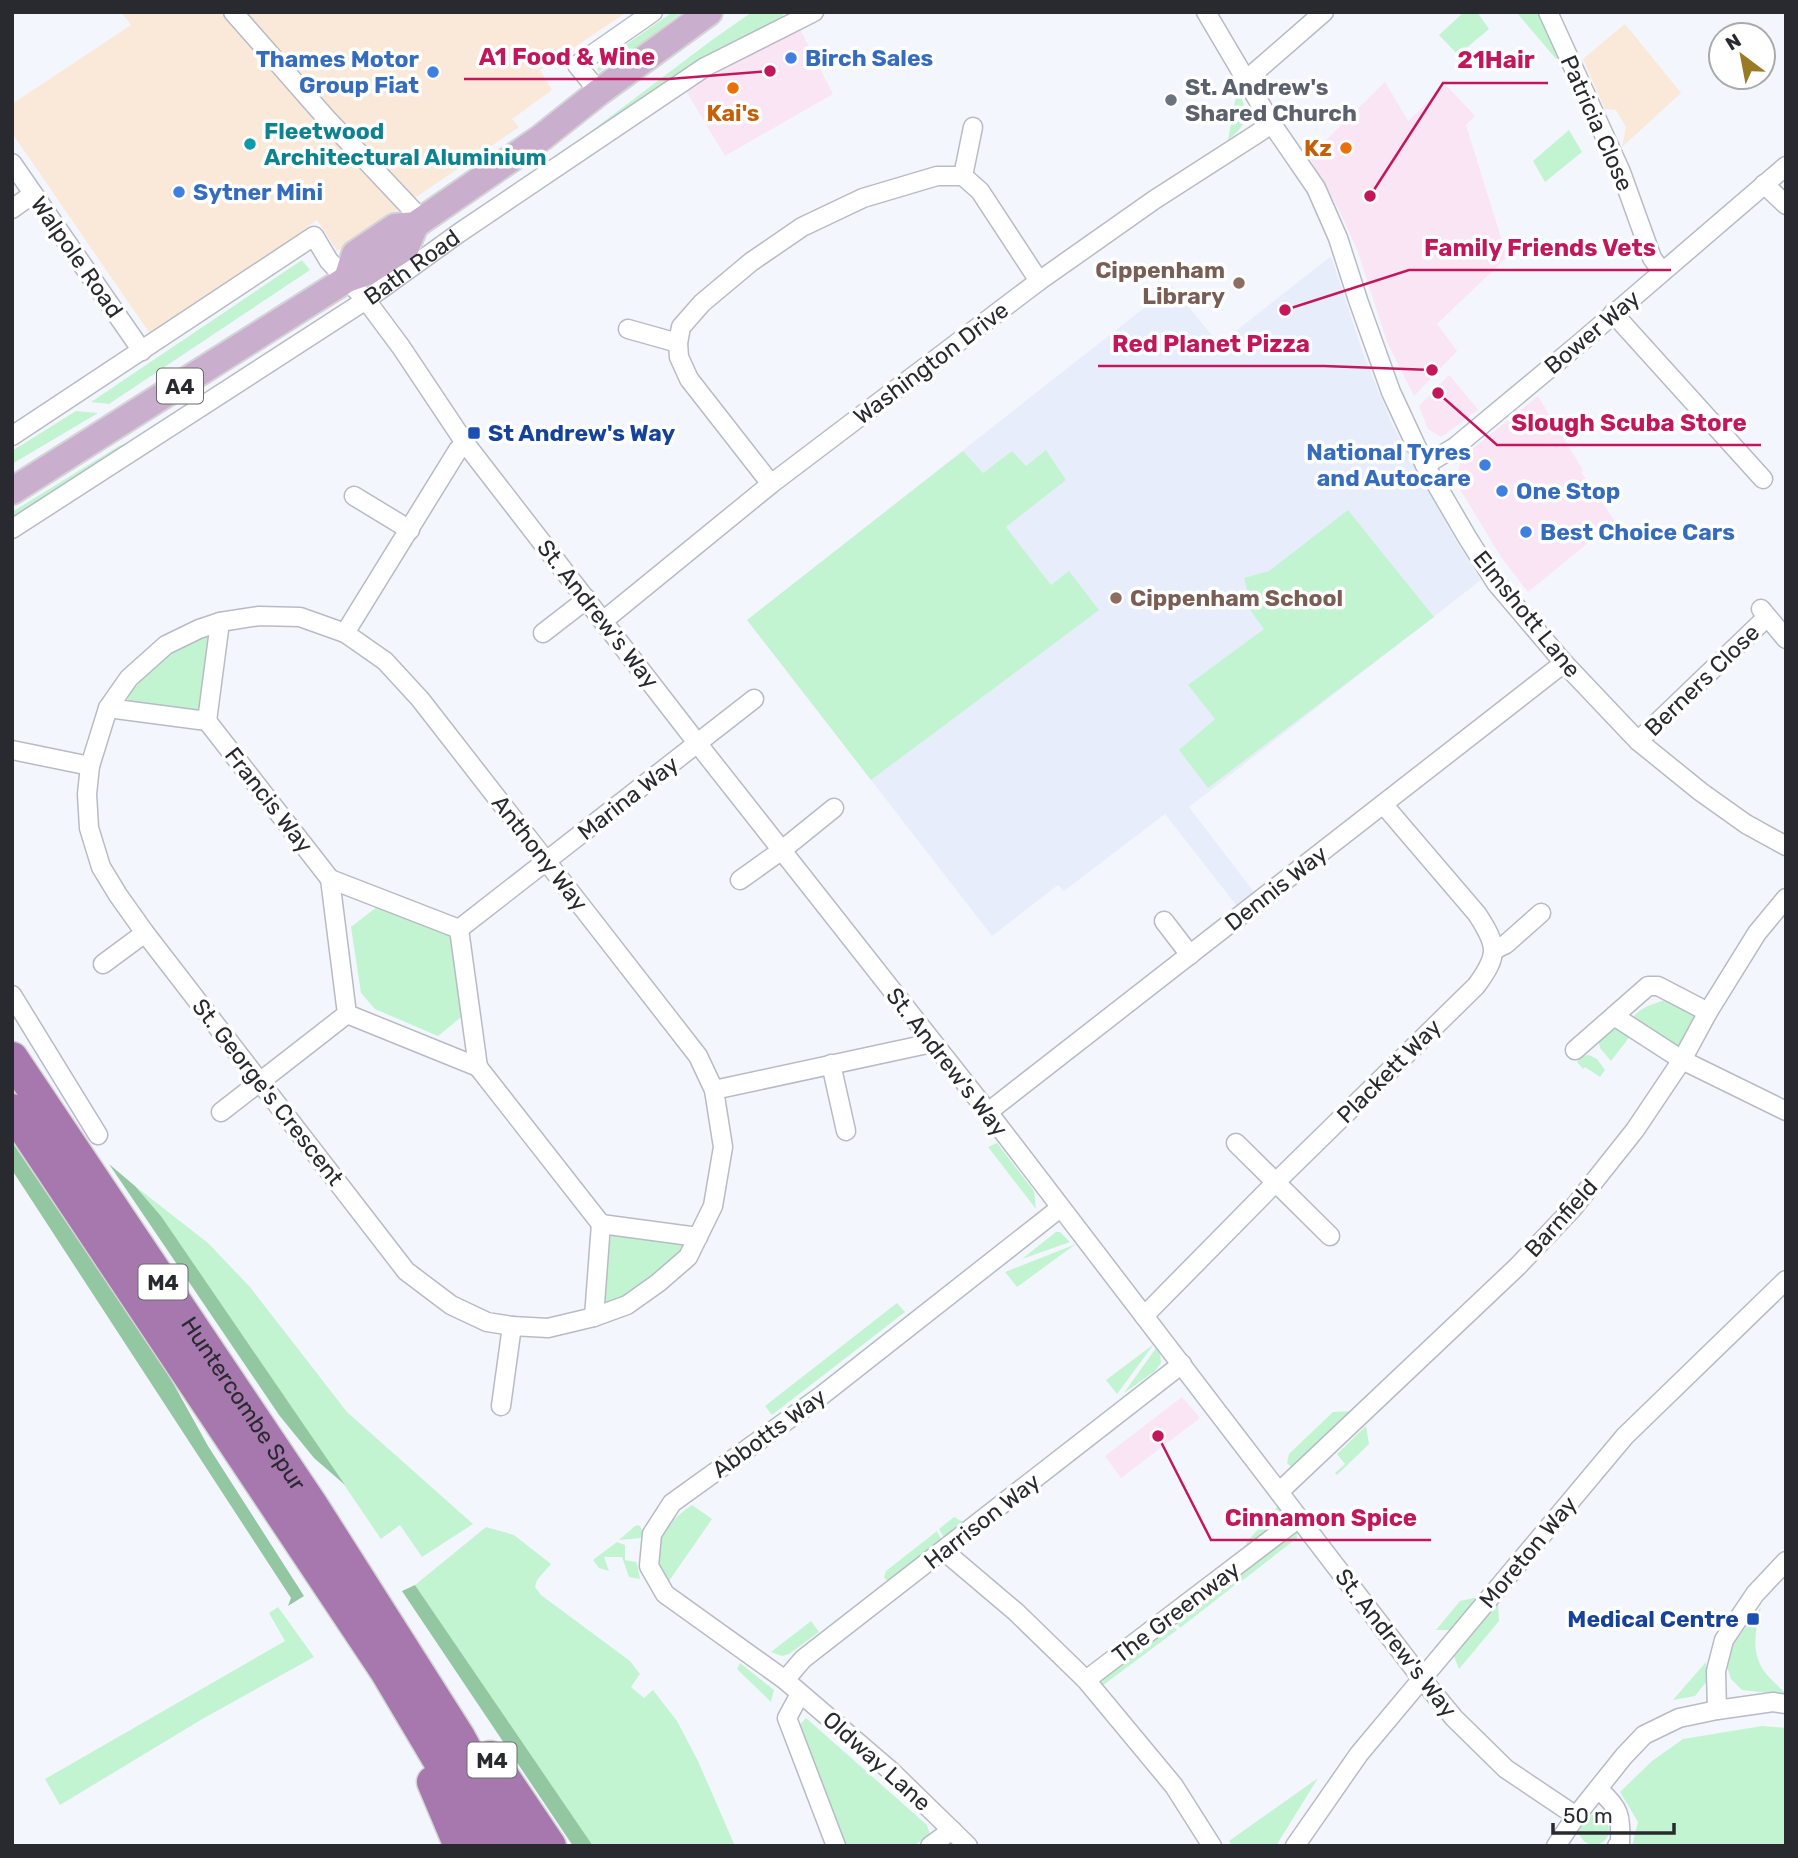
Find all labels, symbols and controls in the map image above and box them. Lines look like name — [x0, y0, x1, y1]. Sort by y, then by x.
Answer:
north arrow — [1707, 21, 1777, 91]
text: N — [1721, 29, 1745, 55]
callout: A1 Food & Wine — [464, 34, 669, 79]
callout: 21Hair — [1443, 38, 1548, 83]
text: A1 Food & Wine — [479, 43, 655, 71]
place label: Birch Sales — [805, 44, 934, 72]
place label: Thames Motor Group Fiat — [256, 45, 420, 99]
text: 21Hair — [1457, 46, 1535, 74]
marker: Birch Sales — [783, 50, 799, 66]
street label: Patricia Close — [1555, 51, 1639, 195]
marker: Thames Motor Group Fiat — [425, 64, 441, 80]
place label: St. Andrew's Shared Church — [1185, 73, 1357, 127]
marker: Kai's — [725, 80, 741, 96]
marker: St. Andrew's Shared Church — [1163, 92, 1179, 108]
place label: Kai's — [706, 99, 760, 127]
place label: Fleetwood Architectural Aluminium — [264, 117, 547, 171]
place label: Kz — [1304, 134, 1332, 162]
marker: Fleetwood Architectural Aluminium — [242, 136, 258, 152]
marker: Kz — [1338, 140, 1354, 156]
place label: Sytner Mini — [193, 178, 323, 206]
marker: Sytner Mini — [171, 184, 187, 200]
street label: Walpole Road — [25, 191, 129, 323]
street label: Bath Road — [358, 223, 465, 311]
callout: Family Friends Vets — [1409, 225, 1671, 270]
text: Family Friends Vets — [1424, 234, 1656, 262]
place label: Cippenham Library — [1095, 256, 1225, 310]
marker: Cippenham Library — [1231, 275, 1247, 291]
street label: Bower Way — [1539, 284, 1646, 380]
street label: Washington Drive — [848, 296, 1014, 430]
callout: Red Planet Pizza — [1098, 321, 1324, 366]
text: Red Planet Pizza — [1112, 330, 1310, 358]
road number: A4 — [157, 368, 203, 404]
callout: Slough Scuba Store — [1497, 400, 1761, 445]
text: Slough Scuba Store — [1511, 409, 1747, 437]
place label: St Andrew's Way — [488, 419, 675, 447]
marker: St Andrew's Way — [466, 425, 482, 441]
place label: National Tyres and Autocare — [1306, 438, 1471, 492]
marker: National Tyres and Autocare — [1477, 457, 1493, 473]
place label: One Stop — [1516, 477, 1620, 505]
marker: One Stop — [1494, 483, 1510, 499]
place label: Best Choice Cars — [1540, 518, 1735, 546]
marker: Best Choice Cars — [1518, 524, 1534, 540]
street label: St. Andrew's Way — [531, 534, 665, 694]
street label: Elmshott Lane — [1467, 545, 1587, 683]
place label: Cippenham School — [1130, 584, 1343, 612]
marker: Cippenham School — [1108, 590, 1124, 606]
street label: Berners Close — [1639, 618, 1765, 742]
street label: Francis Way — [219, 741, 319, 859]
street label: Marina Way — [572, 750, 684, 846]
street label: Anthony Way — [486, 789, 594, 917]
street label: Dennis Way — [1219, 839, 1333, 937]
street label: St. Andrew's Way — [880, 982, 1014, 1142]
street label: St. George's Crescent — [186, 993, 350, 1191]
street label: Plackett Way — [1331, 1013, 1447, 1129]
street label: Barnfield — [1519, 1173, 1603, 1263]
road number: M4 — [138, 1264, 188, 1300]
street label: Huntercombe Spur — [175, 1311, 312, 1496]
street label: Abbotts Way — [707, 1382, 832, 1484]
street label: Harrison Way — [918, 1467, 1046, 1575]
street label: Moreton Way — [1473, 1490, 1583, 1614]
callout: Cinnamon Spice — [1211, 1495, 1431, 1540]
text: Cinnamon Spice — [1225, 1504, 1417, 1532]
street label: The Greenway — [1107, 1555, 1245, 1669]
street label: St. Andrew's Way — [1329, 1563, 1463, 1723]
place label: Medical Centre — [1567, 1605, 1739, 1633]
marker: Medical Centre — [1745, 1611, 1761, 1627]
street label: Oldway Lane — [817, 1705, 937, 1817]
road number: M4 — [468, 1742, 516, 1778]
scale bar — [1553, 1792, 1674, 1836]
text: 50 m — [1563, 1803, 1613, 1828]

